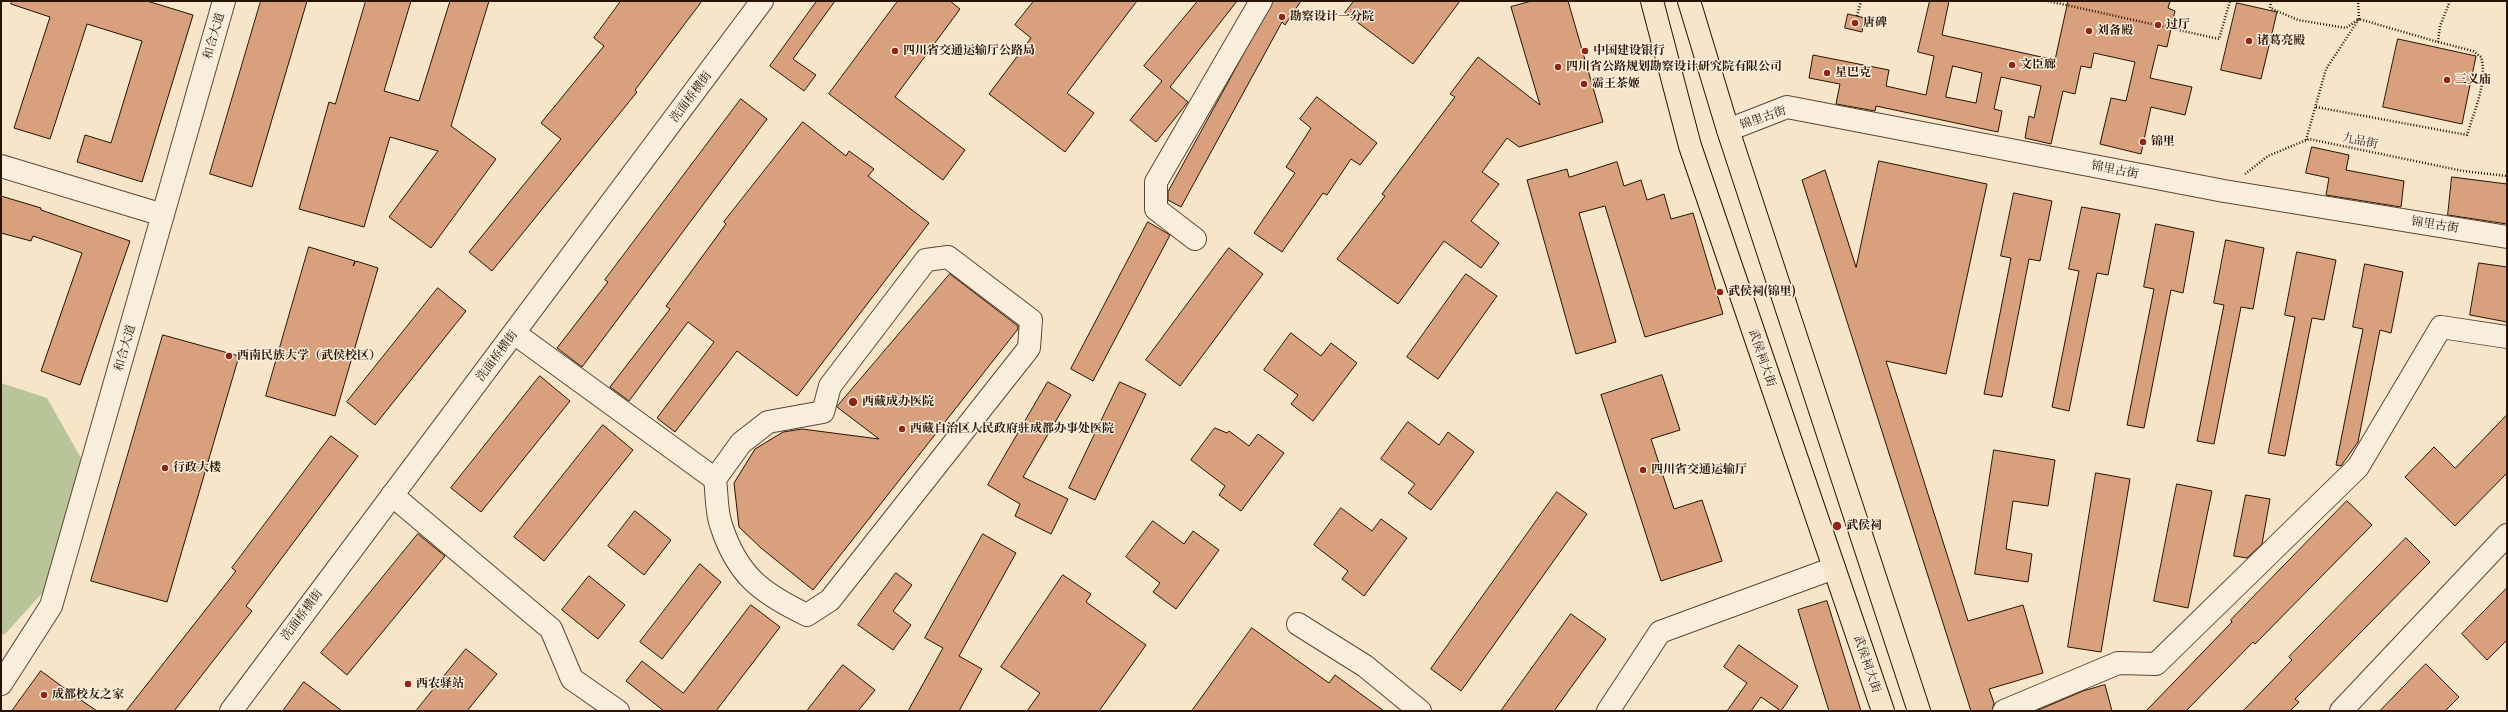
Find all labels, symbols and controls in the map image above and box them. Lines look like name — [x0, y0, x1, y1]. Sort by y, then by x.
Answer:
place label: 勘察设计一分院 — [1290, 10, 1374, 24]
street label: 和合大道 — [200, 11, 228, 61]
marker: 勘察设计一分院 — [1277, 12, 1287, 22]
place label: 唐碑 — [1863, 16, 1887, 30]
marker: 唐碑 — [1850, 18, 1860, 28]
place label: 过厅 — [2166, 18, 2190, 32]
marker: 过厅 — [2153, 20, 2163, 30]
place label: 刘备殿 — [2097, 24, 2133, 38]
marker: 刘备殿 — [2084, 26, 2094, 36]
place label: 诸葛亮殿 — [2257, 34, 2305, 48]
marker: 诸葛亮殿 — [2244, 36, 2254, 46]
place label: 四川省交通运输厅公路局 — [903, 44, 1035, 58]
place label: 中国建设银行 — [1593, 44, 1665, 58]
marker: 四川省交通运输厅公路局 — [890, 46, 900, 56]
marker: 中国建设银行 — [1580, 46, 1590, 56]
place label: 文臣廊 — [2020, 58, 2056, 72]
place label: 四川省公路规划勘察设计研究院有限公司 — [1566, 60, 1782, 74]
marker: 文臣廊 — [2007, 60, 2017, 70]
marker: 四川省公路规划勘察设计研究院有限公司 — [1553, 62, 1563, 72]
place label: 星巴克 — [1835, 66, 1871, 80]
marker: 星巴克 — [1822, 68, 1832, 78]
street label: 洗面桥横街 — [667, 69, 715, 125]
place label: 三义庙 — [2455, 73, 2491, 87]
marker: 三义庙 — [2442, 75, 2452, 85]
place label: 霸王茶姬 — [1592, 77, 1640, 91]
marker: 霸王茶姬 — [1579, 79, 1589, 89]
street label: 锦里古街 — [1738, 103, 1788, 133]
street label: 九品街 — [2341, 130, 2379, 152]
place label: 锦里 — [2151, 135, 2175, 149]
marker: 锦里 — [2138, 137, 2148, 147]
street label: 锦里古街 — [2090, 158, 2140, 182]
street label: 锦里古街 — [2410, 214, 2460, 236]
place label: 武侯祠(锦里) — [1728, 285, 1795, 299]
marker: 武侯祠(锦里) — [1715, 287, 1725, 297]
street label: 和合大道 — [111, 323, 139, 373]
street label: 武侯祠大街 — [1745, 327, 1779, 389]
street label: 洗面桥横街 — [473, 328, 521, 384]
place label: 西南民族大学（武侯校区） — [237, 349, 381, 363]
marker: 西南民族大学（武侯校区） — [224, 351, 234, 361]
place label: 西藏成办医院 — [862, 395, 934, 409]
marker: 西藏成办医院 — [847, 396, 859, 408]
place label: 西藏自治区人民政府驻成都办事处医院 — [910, 422, 1114, 436]
marker: 西藏自治区人民政府驻成都办事处医院 — [897, 424, 907, 434]
place label: 行政大楼 — [173, 461, 221, 475]
marker: 行政大楼 — [160, 463, 170, 473]
place label: 四川省交通运输厅 — [1651, 463, 1747, 477]
marker: 四川省交通运输厅 — [1638, 465, 1648, 475]
place label: 武侯祠 — [1846, 519, 1882, 533]
marker: 武侯祠 — [1831, 520, 1843, 532]
street label: 洗面桥横街 — [278, 587, 326, 643]
street label: 武侯祠大街 — [1850, 633, 1884, 695]
place label: 西农驿站 — [416, 677, 464, 691]
marker: 西农驿站 — [403, 679, 413, 689]
place label: 成都校友之家 — [52, 688, 124, 702]
marker: 成都校友之家 — [39, 690, 49, 700]

